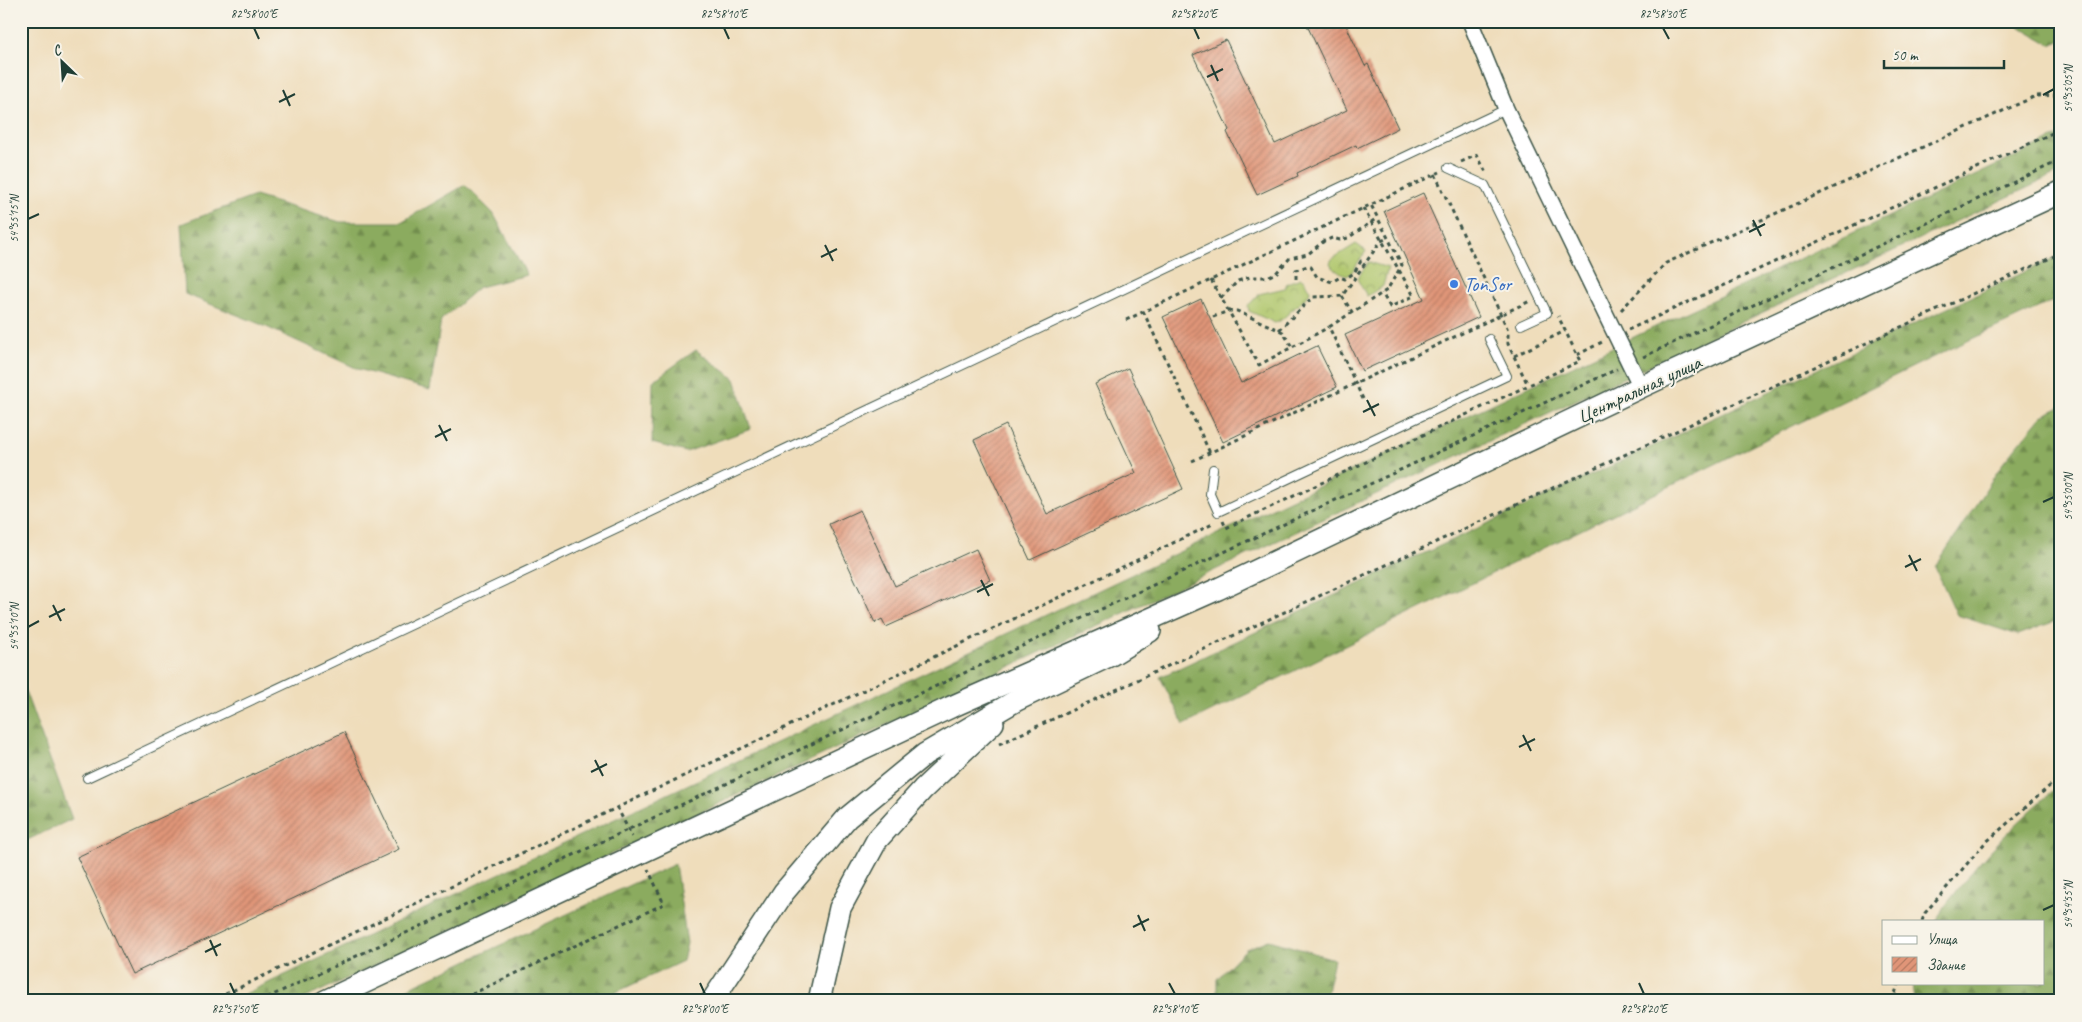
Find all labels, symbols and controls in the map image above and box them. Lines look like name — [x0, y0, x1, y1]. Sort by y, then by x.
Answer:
text: 82°58'00"E — [231, 6, 279, 22]
text: 82°58'10"E — [701, 6, 749, 22]
text: 82°58'20"E — [1171, 6, 1219, 22]
text: 82°58'30"E — [1640, 6, 1688, 22]
north arrow — [38, 38, 88, 88]
scale bar — [1884, 38, 2004, 70]
text: С — [50, 41, 65, 60]
text: 50 m — [1892, 46, 1919, 65]
text: 54°55'05"N — [2060, 64, 2076, 113]
text: 54°55'15"N — [6, 194, 22, 243]
place label: TonSor — [1464, 272, 1513, 297]
marker: TonSor — [1448, 278, 1460, 290]
street label: Центральная улица — [1573, 349, 1706, 429]
text: 54°55'00"N — [2060, 472, 2076, 521]
text: 54°55'10"N — [6, 602, 22, 651]
text: 54°54'55"N — [2060, 880, 2076, 929]
legend — [1882, 920, 2044, 984]
text: Улица — [1927, 930, 1958, 949]
text: Здание — [1927, 956, 1966, 975]
text: 82°57'50"E — [212, 1001, 260, 1017]
text: 82°58'00"E — [682, 1001, 730, 1017]
text: 82°58'10"E — [1152, 1001, 1200, 1017]
text: 82°58'20"E — [1621, 1001, 1669, 1017]

